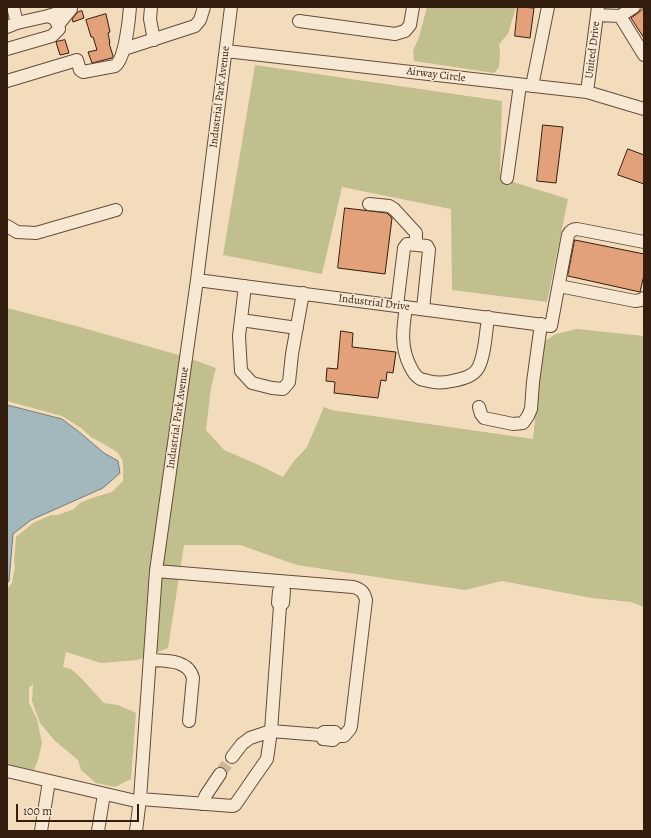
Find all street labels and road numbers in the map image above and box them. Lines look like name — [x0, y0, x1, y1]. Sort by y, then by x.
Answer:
street label: United Drive — [583, 21, 603, 79]
street label: Industrial Park Avenue — [207, 45, 233, 149]
street label: Airway Circle — [406, 65, 466, 85]
street label: Industrial Drive — [338, 292, 410, 314]
street label: Industrial Park Avenue — [164, 366, 192, 470]

